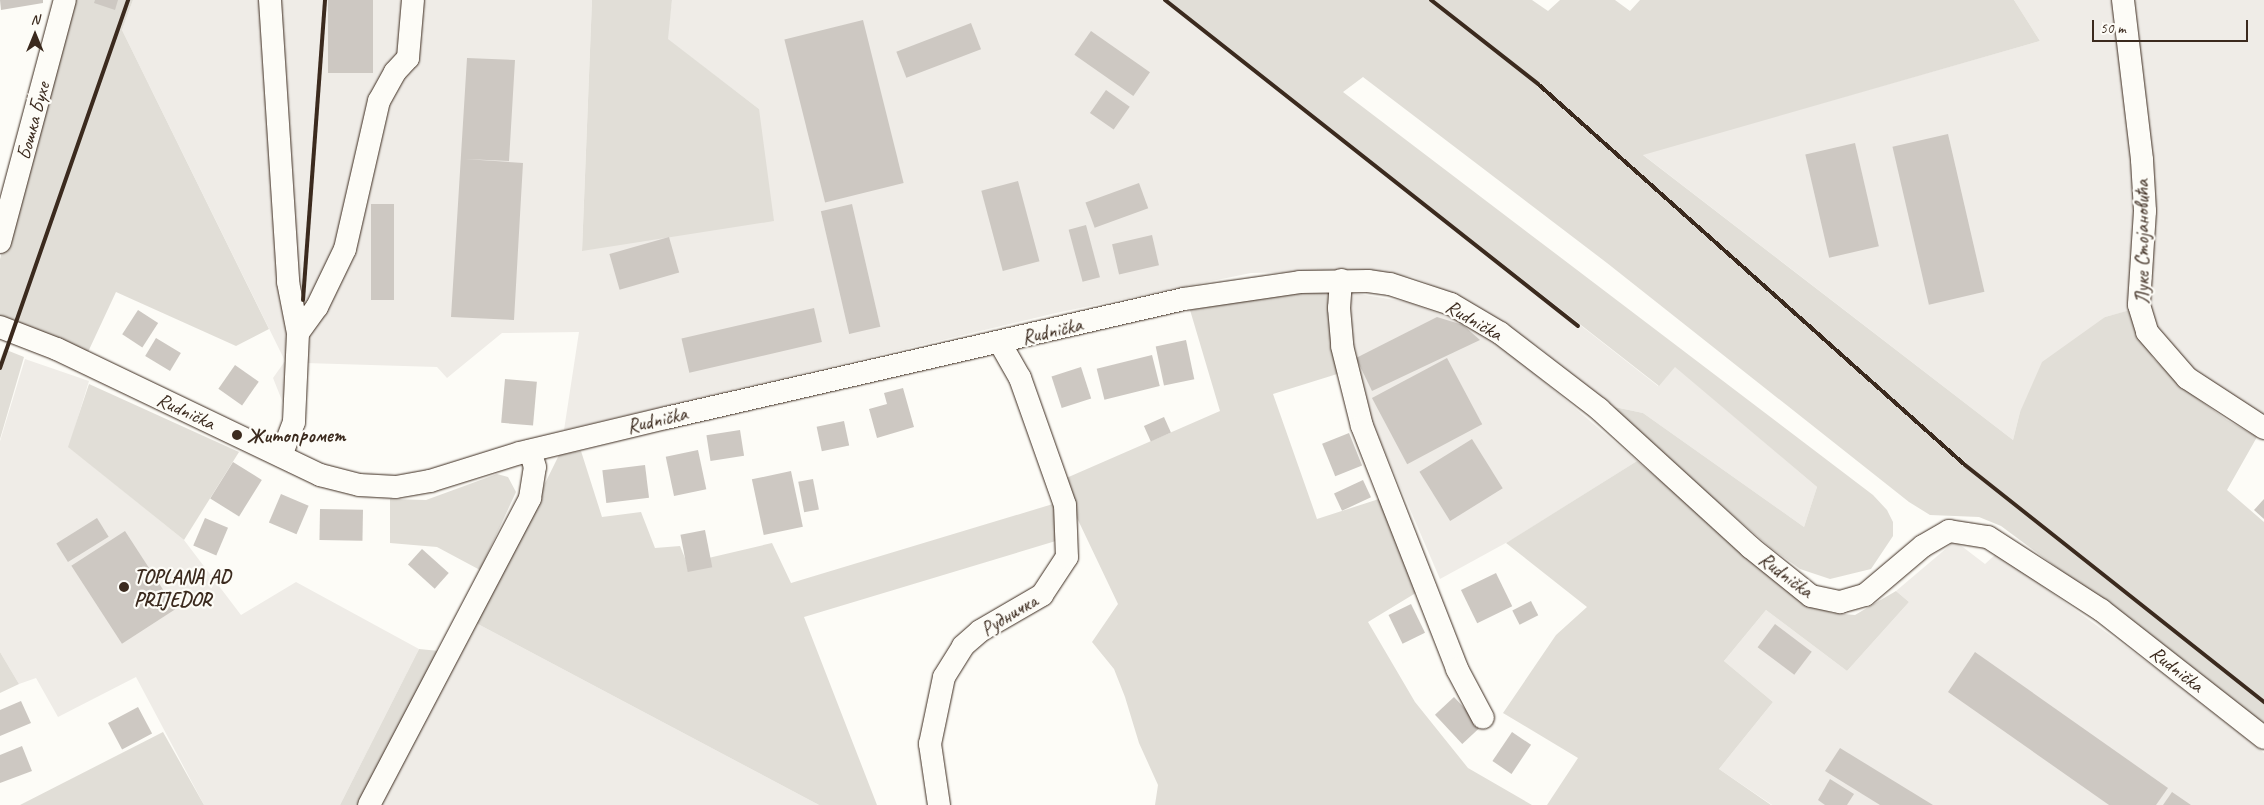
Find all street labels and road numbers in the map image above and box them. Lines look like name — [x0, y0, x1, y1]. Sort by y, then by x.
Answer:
street label: Бошка Бухе — [11, 80, 55, 162]
street label: Луке Стојановића — [2130, 180, 2154, 304]
street label: Rudnička — [1441, 294, 1507, 346]
street label: Rudnička — [1019, 312, 1085, 350]
street label: Rudnička — [153, 387, 219, 435]
street label: Rudnička — [624, 401, 690, 439]
street label: Rudnička — [1754, 547, 1818, 603]
street label: Рудничка — [976, 588, 1042, 642]
street label: Rudnička — [2145, 641, 2209, 697]

